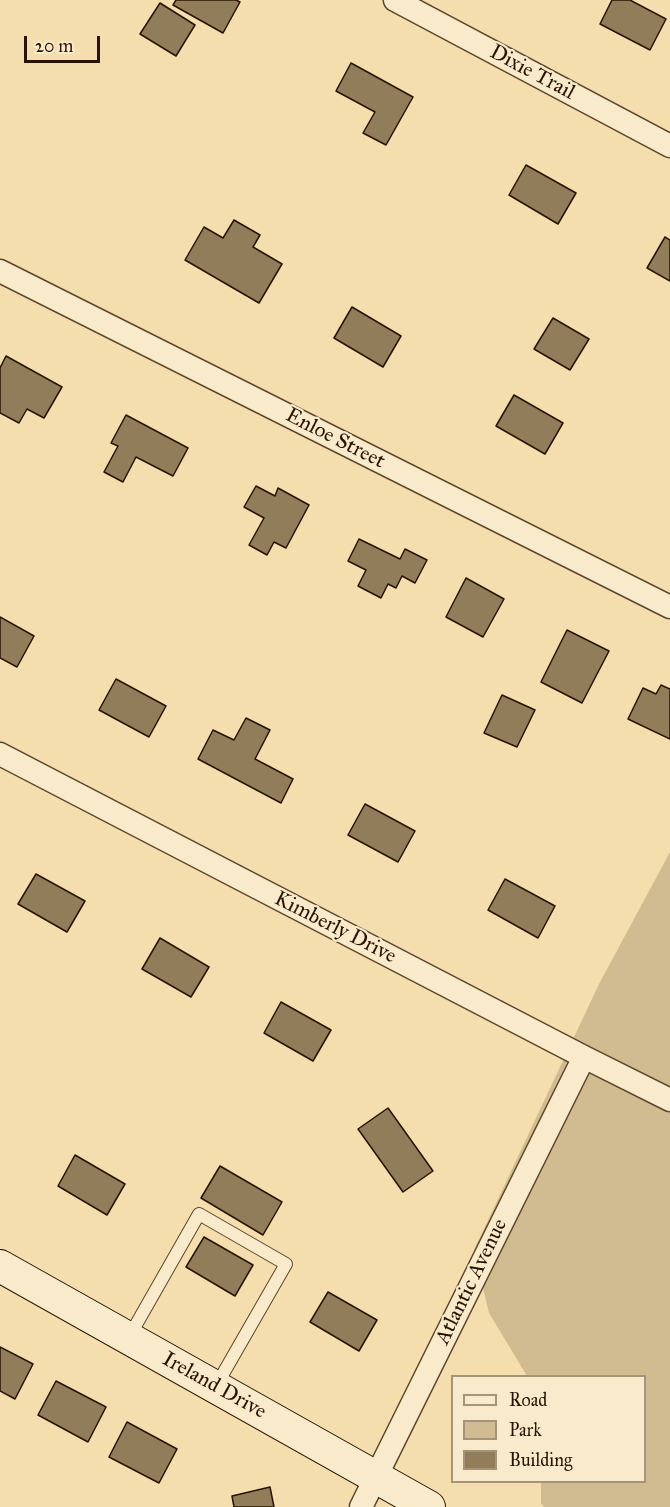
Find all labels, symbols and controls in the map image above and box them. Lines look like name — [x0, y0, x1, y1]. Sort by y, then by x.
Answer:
scale bar — [27, 24, 104, 62]
text: 20 m — [35, 35, 73, 57]
street label: Dixie Trail — [485, 40, 579, 106]
street label: Enloe Street — [281, 403, 389, 475]
street label: Kimberly Drive — [270, 887, 400, 969]
street label: Atlantic Avenue — [431, 1215, 513, 1349]
street label: Ireland Drive — [158, 1347, 270, 1425]
legend — [451, 1375, 646, 1483]
text: Road — [509, 1389, 547, 1411]
text: Park — [509, 1419, 542, 1441]
text: Building — [509, 1449, 572, 1471]

